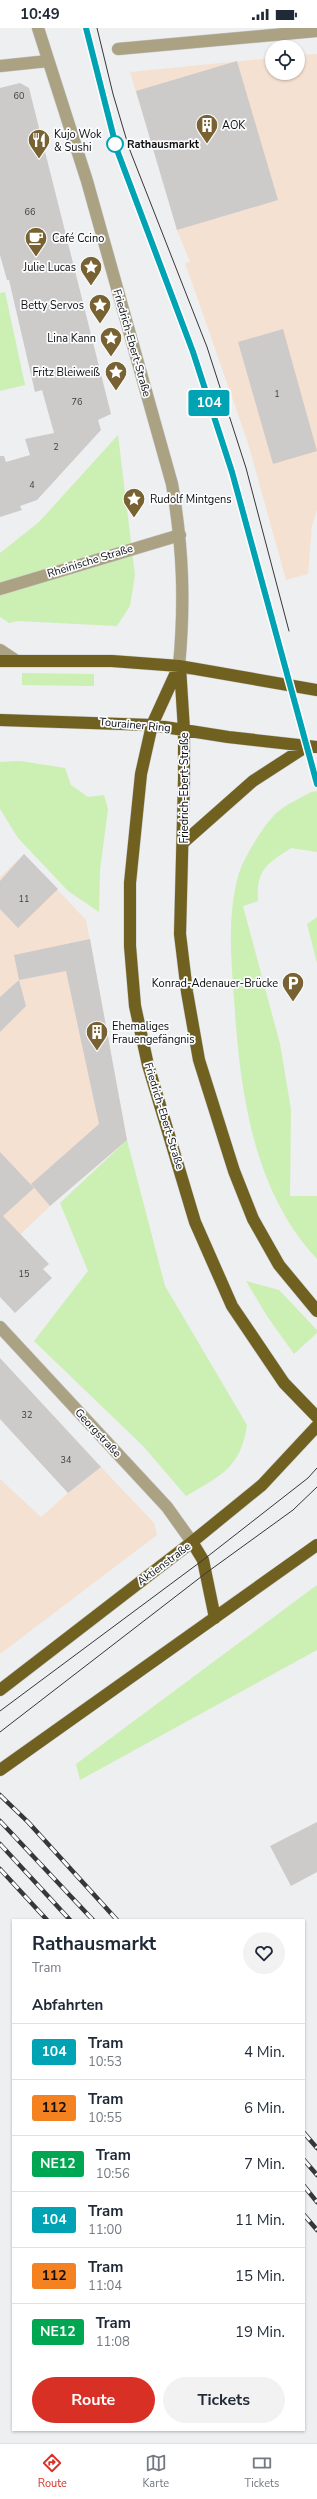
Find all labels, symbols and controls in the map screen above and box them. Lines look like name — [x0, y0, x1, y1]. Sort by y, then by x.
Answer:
text: 10:49 — [20, 4, 60, 24]
map controls — [265, 40, 305, 80]
button: locate — [265, 40, 305, 80]
house number: 60 — [14, 90, 24, 102]
building icon: AOK — [194, 112, 220, 145]
place label: AOK — [222, 118, 246, 133]
restaurant icon: Kujo Wok & Sushi — [26, 127, 52, 160]
place label: Kujo Wok & Sushi — [54, 127, 102, 155]
marker: Rathausmarkt — [106, 135, 124, 153]
place label: Rathausmarkt — [127, 137, 200, 152]
house number: 66 — [25, 206, 35, 218]
cafe icon: Café Ccino — [23, 225, 49, 258]
place label: Café Ccino — [52, 231, 104, 246]
place icon: Julie Lucas — [78, 254, 104, 287]
place label: Julie Lucas — [23, 260, 76, 275]
street label: Friedrich-Ebert-Straße — [109, 287, 155, 399]
place icon: Betty Servos — [87, 292, 113, 325]
place label: Betty Servos — [21, 298, 84, 313]
place icon: Lina Kann — [98, 325, 124, 358]
place label: Lina Kann — [47, 331, 96, 346]
place icon: Fritz Bleiweiß — [103, 359, 129, 392]
place label: Fritz Bleiweiß — [32, 365, 100, 380]
house number: 1 — [274, 388, 280, 400]
line badge: 104 — [186, 390, 232, 416]
text: 104 — [196, 393, 222, 412]
house number: 76 — [72, 396, 82, 408]
house number: 2 — [53, 441, 59, 453]
house number: 4 — [29, 479, 35, 491]
place icon: Rudolf Mintgens — [121, 486, 147, 519]
place label: Rudolf Mintgens — [150, 492, 232, 507]
street label: Rheinische Straße — [45, 541, 135, 581]
street label: Tourainer Ring — [99, 714, 171, 736]
street label: Friedrich-Ebert-Straße — [177, 732, 192, 844]
house number: 11 — [19, 893, 29, 905]
parking icon: Konrad-Adenauer-Brücke — [280, 970, 306, 1003]
place label: Konrad-Adenauer-Brücke — [152, 976, 278, 991]
building icon: Ehemaliges Frauengefängnis — [84, 1019, 110, 1052]
place label: Ehemaliges Frauengefängnis — [112, 1019, 194, 1047]
street label: Friedrich-Ebert-Straße — [141, 1061, 187, 1171]
house number: 15 — [19, 1268, 29, 1280]
street label: Georgstraße — [71, 1405, 125, 1461]
house number: 32 — [22, 1409, 32, 1421]
house number: 34 — [61, 1454, 72, 1466]
street label: Aktienstraße — [134, 1539, 194, 1589]
text: Rathausmarkt — [32, 1931, 156, 1957]
button: heart — [243, 1932, 285, 1974]
text: Tram — [32, 1959, 61, 1977]
text: Abfahrten — [32, 1995, 103, 2015]
text: Tram — [88, 2033, 123, 2053]
text: 104 — [41, 2042, 67, 2061]
text: 4 Min. — [244, 2042, 285, 2062]
text: 10:53 — [88, 2053, 122, 2071]
text: Tram — [88, 2089, 123, 2109]
text: 112 — [41, 2098, 67, 2117]
text: 6 Min. — [244, 2098, 285, 2118]
text: 10:55 — [88, 2109, 122, 2127]
text: Tram — [96, 2145, 131, 2165]
text: NE12 — [40, 2154, 76, 2173]
text: 7 Min. — [244, 2154, 285, 2174]
text: 10:56 — [96, 2165, 130, 2183]
text: Tram — [88, 2201, 123, 2221]
text: 104 — [41, 2210, 67, 2229]
text: 11 Min. — [235, 2210, 285, 2230]
text: 11:00 — [88, 2221, 122, 2239]
text: Tram — [88, 2257, 123, 2277]
text: 112 — [41, 2266, 67, 2285]
text: 15 Min. — [235, 2266, 285, 2286]
text: 11:04 — [88, 2277, 122, 2295]
text: Tram — [96, 2313, 131, 2333]
text: NE12 — [40, 2322, 76, 2341]
text: 19 Min. — [235, 2322, 285, 2342]
text: 11:08 — [96, 2333, 130, 2351]
button: Route — [32, 2377, 155, 2423]
button: Tickets — [163, 2377, 285, 2423]
tab: Route — [38, 2452, 67, 2491]
tab: Karte — [142, 2452, 169, 2491]
tab: Tickets — [245, 2452, 279, 2491]

